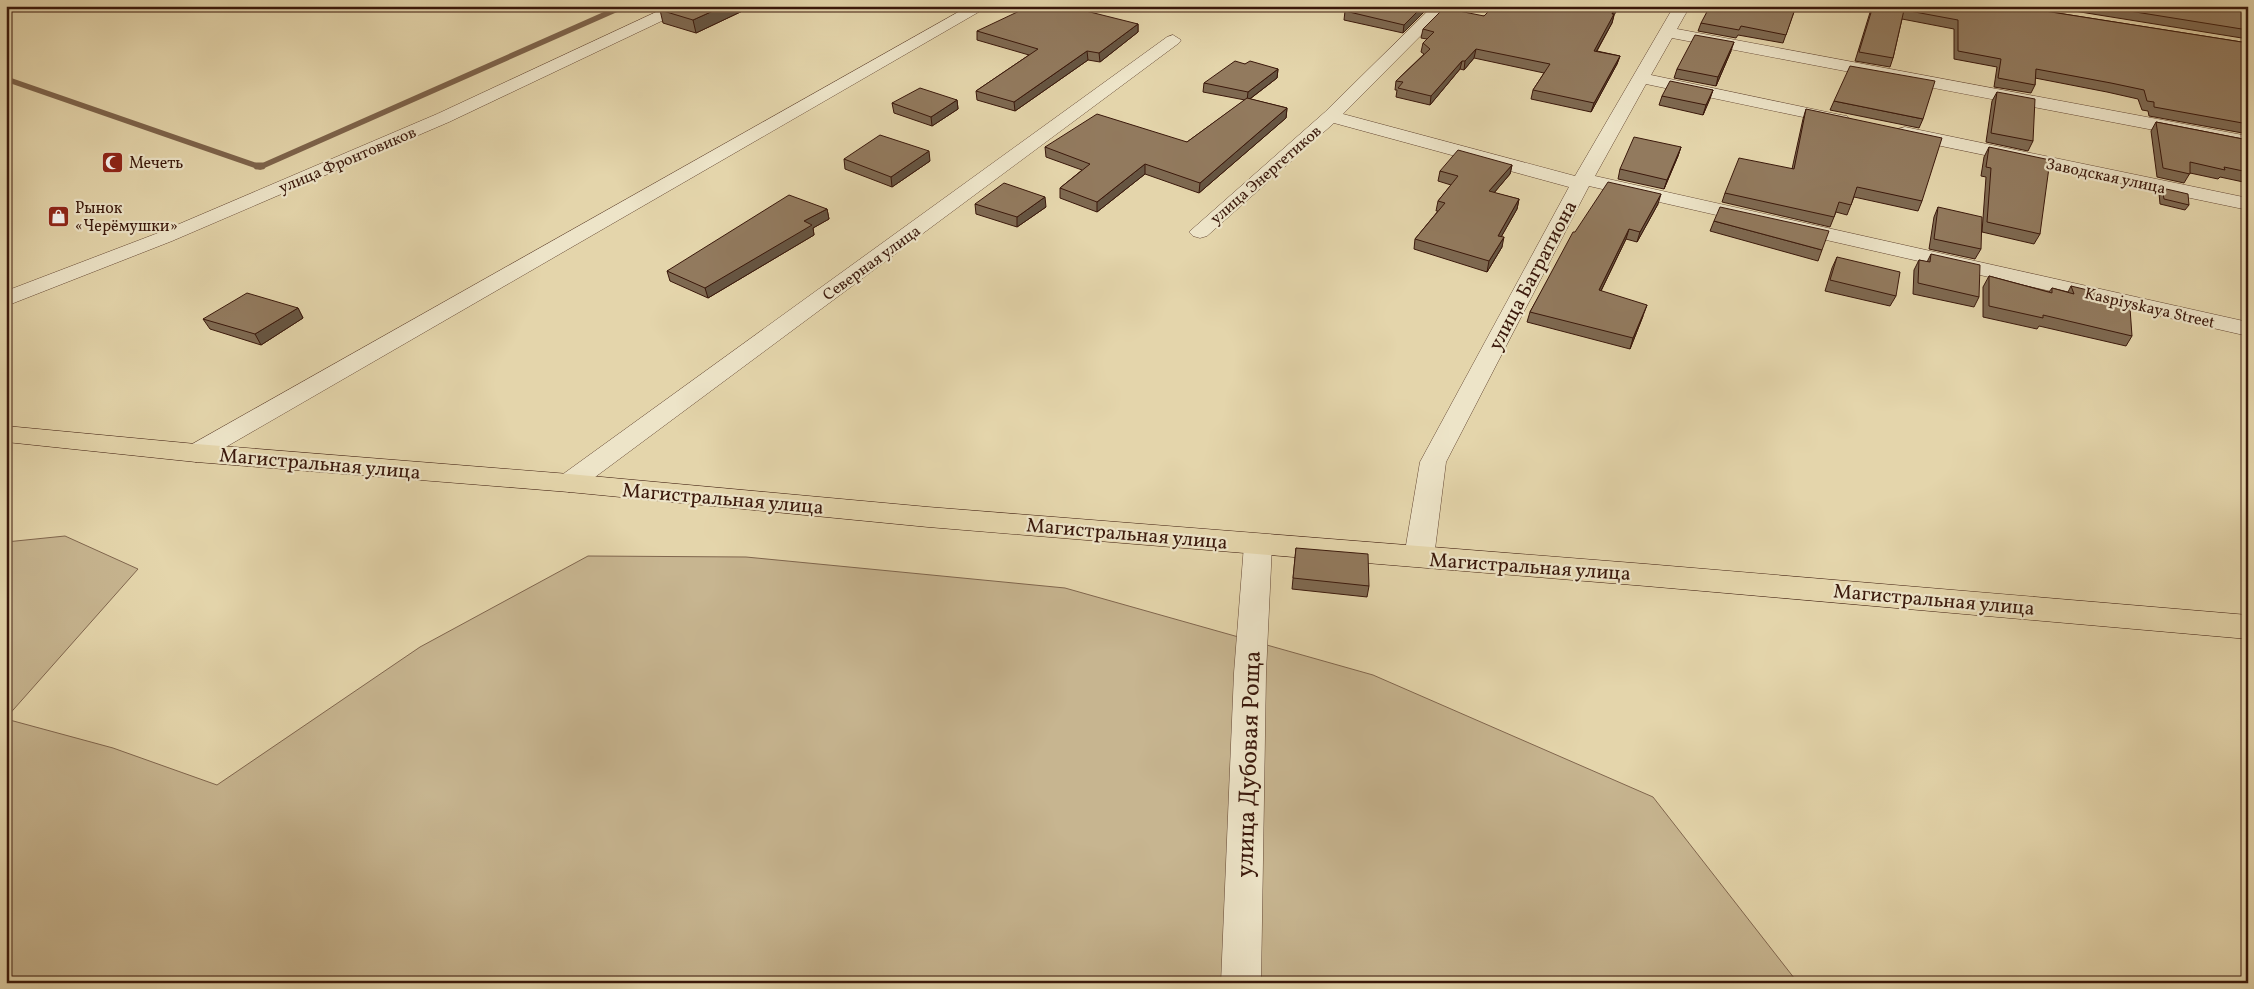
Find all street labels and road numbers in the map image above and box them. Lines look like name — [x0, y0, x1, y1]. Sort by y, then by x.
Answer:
street label: улица Энергетиков — [1206, 121, 1327, 230]
street label: улица Фронтовиков — [276, 122, 420, 200]
street label: Заводская улица — [2044, 154, 2168, 200]
street label: улица Багратиона — [1482, 196, 1585, 356]
street label: Северная улица — [819, 221, 926, 307]
street label: Kaspiyskaya Street — [2082, 283, 2217, 335]
street label: Магистральная улица — [218, 442, 422, 488]
street label: Магистральная улица — [621, 477, 825, 523]
street label: Магистральная улица — [1025, 512, 1229, 558]
street label: Магистральная улица — [1428, 547, 1632, 589]
street label: Магистральная улица — [1832, 578, 2036, 624]
street label: улица Дубовая Роща — [1229, 650, 1271, 878]

